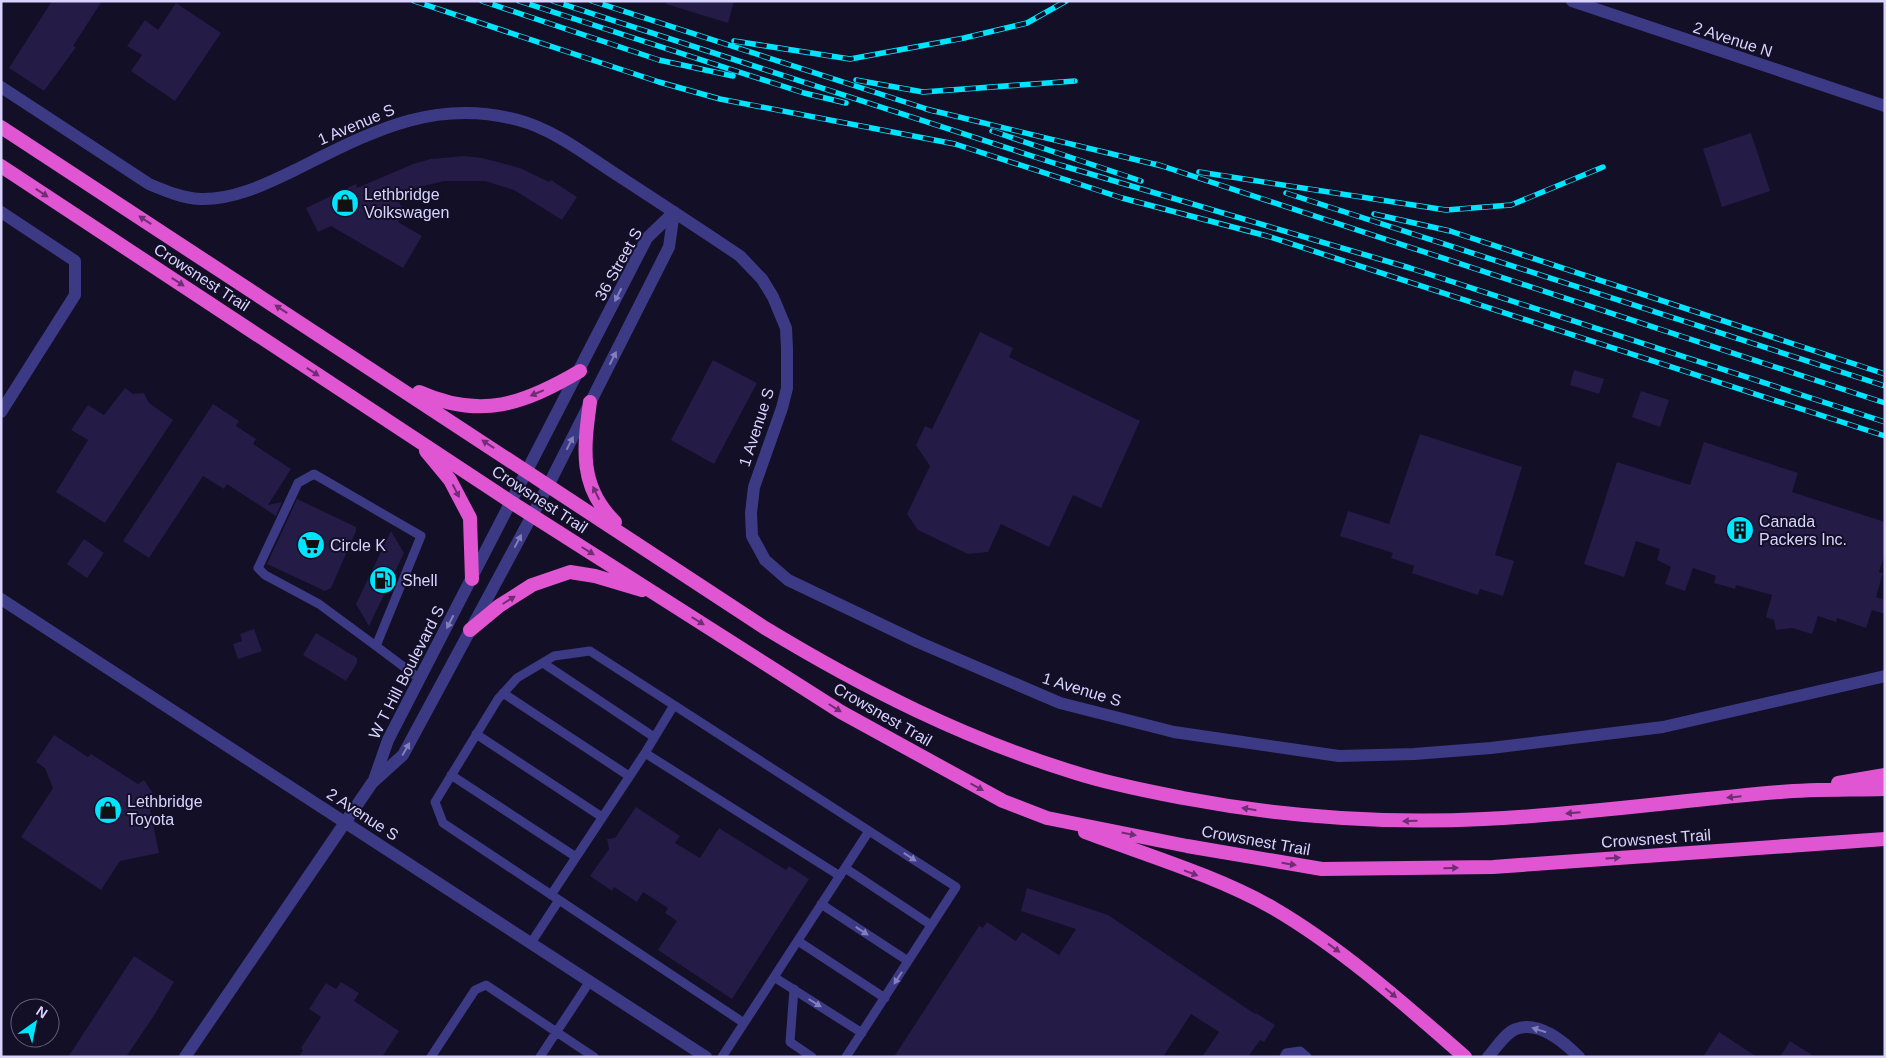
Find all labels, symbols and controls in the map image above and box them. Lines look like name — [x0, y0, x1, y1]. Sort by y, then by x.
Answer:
street label: 2 Avenue N — [1691, 19, 1775, 60]
street label: 1 Avenue S — [315, 101, 397, 148]
place label: Lethbridge Volkswagen — [364, 186, 449, 221]
one-way arrow — [35, 188, 49, 198]
shop icon: Lethbridge Volkswagen — [330, 188, 360, 218]
one-way arrow — [138, 215, 151, 225]
street label: 36 Street S — [592, 225, 645, 303]
street label: Crowsnest Trail — [151, 240, 253, 315]
one-way arrow — [171, 277, 184, 287]
one-way arrow — [614, 288, 622, 302]
one-way arrow — [274, 304, 287, 314]
one-way arrow — [609, 351, 617, 365]
one-way arrow — [307, 367, 320, 376]
street label: 1 Avenue S — [736, 386, 777, 469]
one-way arrow — [530, 390, 544, 398]
one-way arrow — [566, 436, 574, 450]
one-way arrow — [481, 439, 495, 449]
street label: Crowsnest Trail — [489, 462, 591, 537]
one-way arrow — [452, 484, 460, 498]
one-way arrow — [592, 486, 600, 500]
place label: Canada Packers Inc. — [1759, 513, 1847, 548]
building icon: Canada Packers Inc. — [1725, 515, 1755, 545]
supermarket icon: Circle K — [296, 530, 326, 560]
one-way arrow — [514, 533, 522, 548]
place label: Circle K — [330, 537, 386, 554]
one-way arrow — [581, 546, 594, 555]
fuel station icon: Shell — [368, 565, 398, 595]
place label: Shell — [402, 572, 438, 589]
one-way arrow — [502, 595, 515, 605]
street label: W T Hill Boulevard S — [366, 603, 447, 742]
one-way arrow — [446, 615, 454, 629]
one-way arrow — [692, 616, 705, 626]
street label: 1 Avenue S — [1040, 669, 1123, 710]
street label: Crowsnest Trail — [831, 680, 935, 749]
one-way arrow — [829, 703, 842, 713]
one-way arrow — [402, 742, 411, 755]
one-way arrow — [970, 783, 985, 791]
street label: 2 Avenue S — [324, 785, 402, 844]
place label: Lethbridge Toyota — [127, 793, 203, 828]
one-way arrow — [1726, 793, 1742, 801]
shop icon: Lethbridge Toyota — [93, 795, 123, 825]
one-way arrow — [1240, 805, 1256, 813]
one-way arrow — [1564, 809, 1580, 817]
one-way arrow — [1402, 817, 1418, 825]
street label: Crowsnest Trail — [1200, 823, 1312, 858]
street label: Crowsnest Trail — [1600, 826, 1712, 851]
one-way arrow — [1122, 831, 1138, 839]
one-way arrow — [903, 852, 917, 862]
one-way arrow — [1606, 854, 1622, 862]
one-way arrow — [1282, 860, 1298, 868]
one-way arrow — [1444, 864, 1460, 872]
one-way arrow — [1184, 869, 1198, 877]
one-way arrow — [855, 926, 869, 936]
one-way arrow — [1327, 943, 1341, 953]
one-way arrow — [893, 971, 902, 984]
one-way arrow — [1385, 988, 1398, 999]
north arrow — [10, 998, 60, 1048]
one-way arrow — [809, 998, 822, 1008]
text: N — [33, 1003, 51, 1022]
one-way arrow — [1531, 1026, 1546, 1034]

